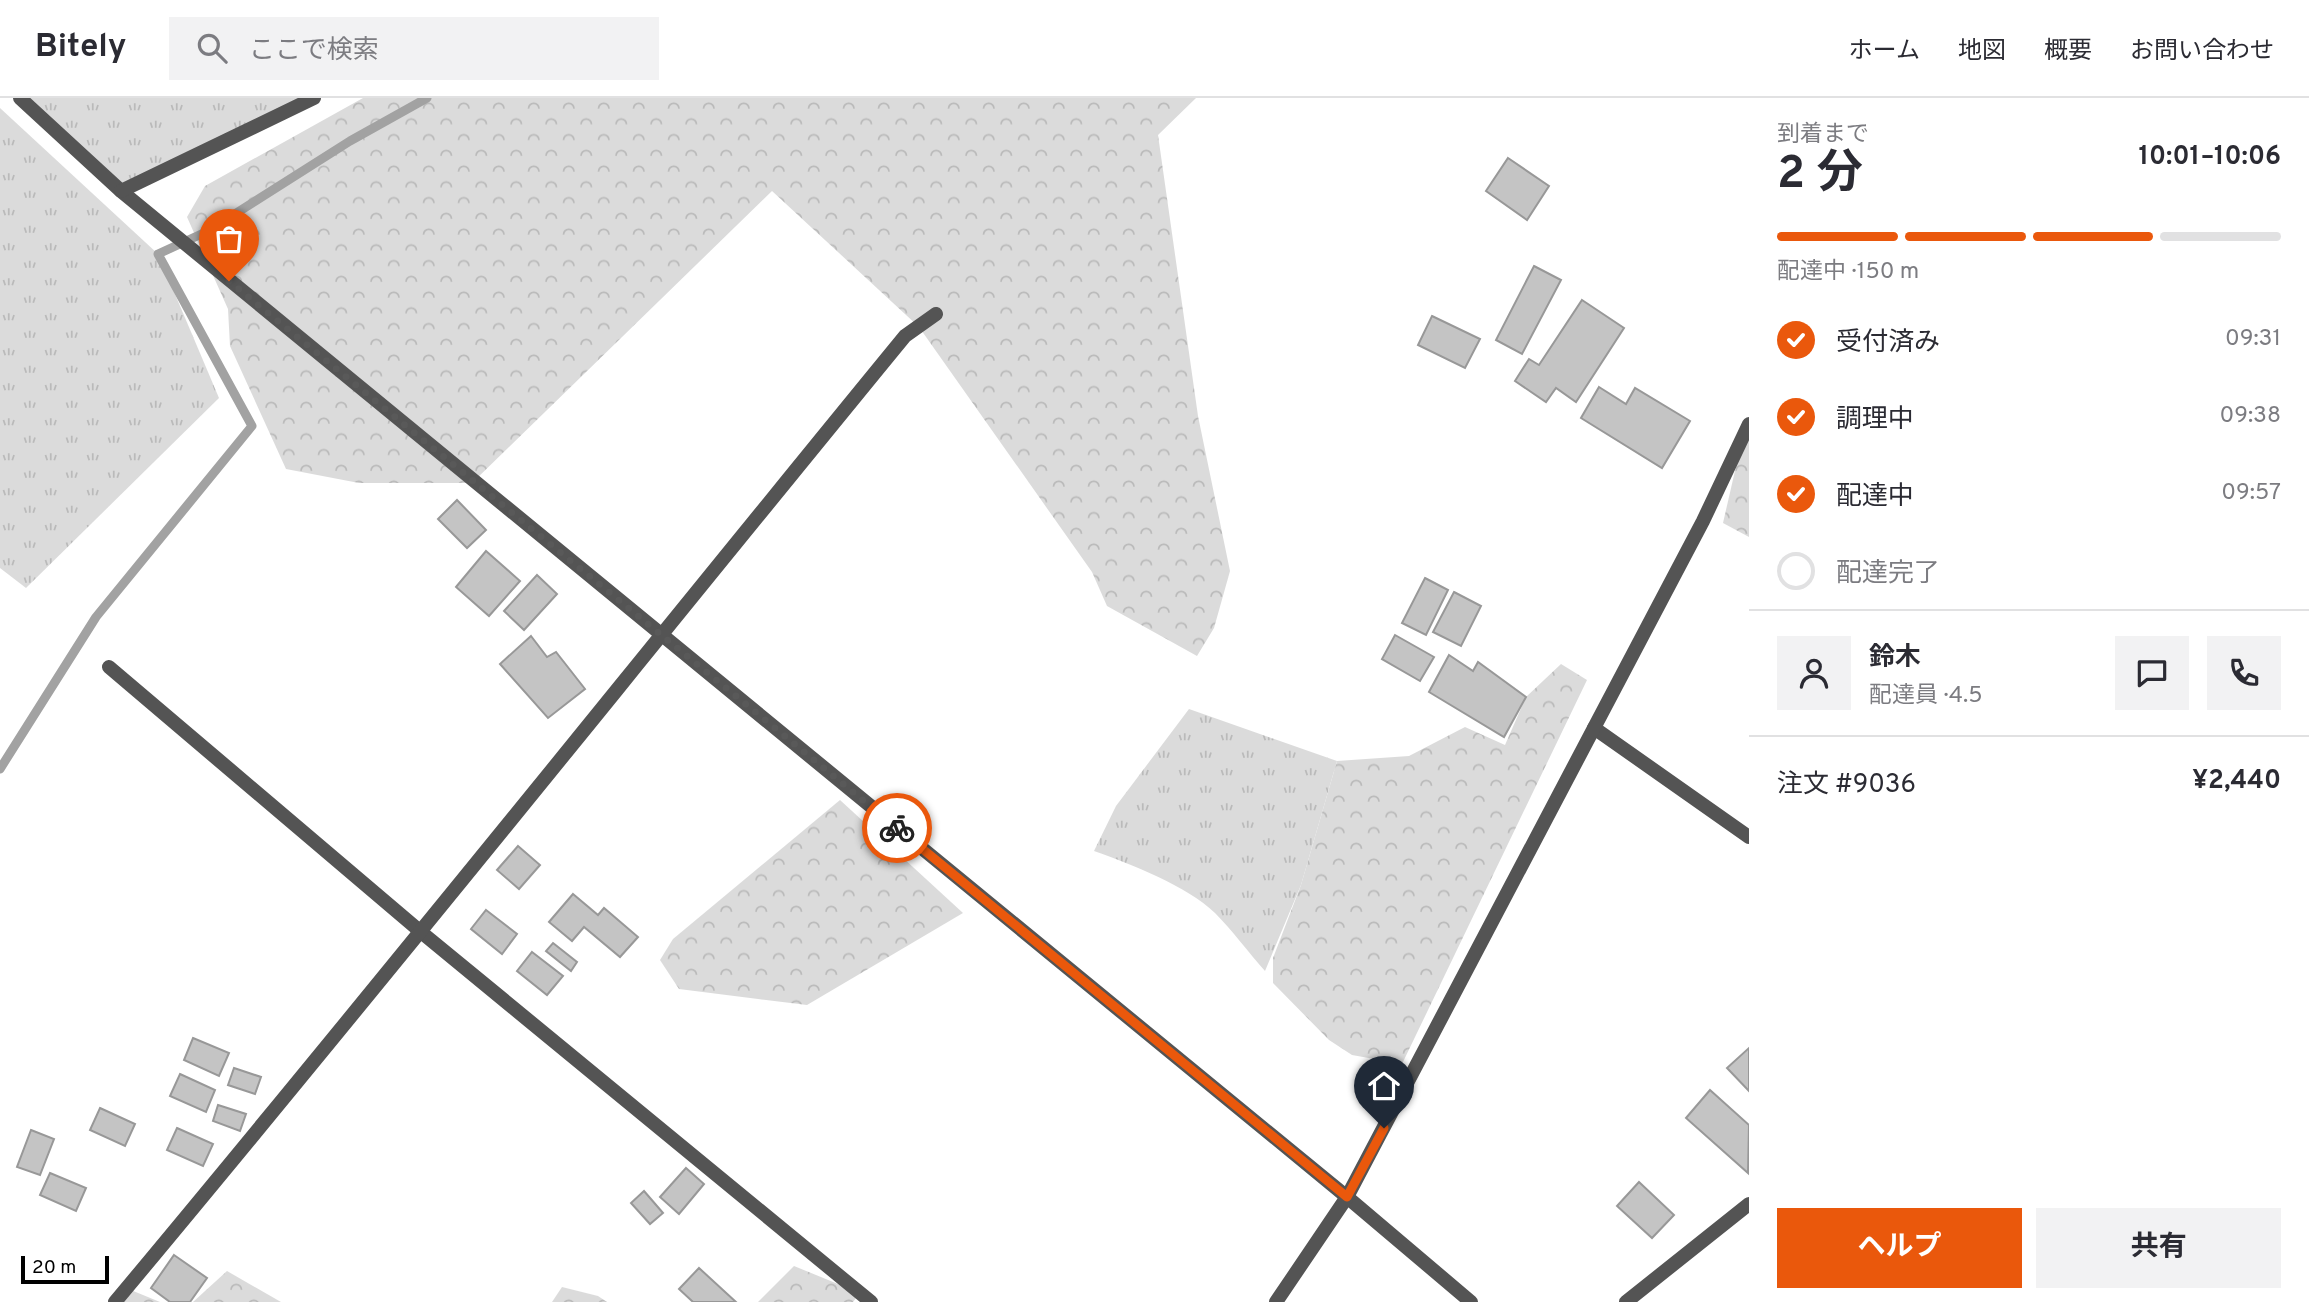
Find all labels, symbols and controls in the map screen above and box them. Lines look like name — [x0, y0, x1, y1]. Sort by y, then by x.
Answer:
search box — [169, 17, 659, 80]
text: Bitely — [35, 27, 127, 69]
icon: search — [193, 29, 231, 67]
text: ここで検索 — [249, 35, 379, 68]
text: ホーム — [1849, 37, 1920, 67]
text: 地図 — [1958, 37, 2006, 67]
text: 概要 — [2044, 37, 2092, 67]
text: お問い合わせ — [2130, 37, 2274, 67]
text: 到着まで — [1777, 121, 1869, 150]
text: 10:01–10:06 — [2139, 141, 2281, 174]
text: 2 分 — [1777, 146, 1863, 205]
pin — [199, 209, 259, 281]
icon: bag — [210, 220, 248, 258]
text: 配達中 · 150 m — [1777, 258, 1919, 287]
icon: check — [1777, 321, 1815, 359]
text: 09:31 — [2225, 325, 2281, 354]
text: 受付済み — [1836, 327, 1940, 360]
icon: check — [1777, 398, 1815, 436]
text: 09:38 — [2219, 402, 2281, 431]
text: 調理中 — [1836, 404, 1914, 437]
icon: check — [1777, 475, 1815, 513]
text: 09:57 — [2221, 479, 2281, 508]
text: 配達中 — [1836, 481, 1914, 514]
text: 配達完了 — [1836, 558, 1940, 591]
button: person — [1777, 636, 1851, 710]
button: chat — [2115, 636, 2189, 710]
button: phone — [2207, 636, 2281, 710]
text: 鈴木 — [1869, 642, 1921, 675]
text: 配達員 · 4.5 — [1869, 682, 1983, 711]
text: ¥2,440 — [2192, 765, 2281, 798]
text: 注文 #9036 — [1777, 769, 1916, 802]
courier — [862, 793, 932, 863]
icon: bike — [878, 809, 916, 847]
pin — [1354, 1056, 1414, 1128]
icon: home — [1365, 1067, 1403, 1105]
button: ヘルプ — [1777, 1208, 2022, 1288]
button: 共有 — [2036, 1208, 2281, 1288]
scale bar — [21, 1253, 108, 1285]
text: 20 m — [32, 1256, 76, 1280]

